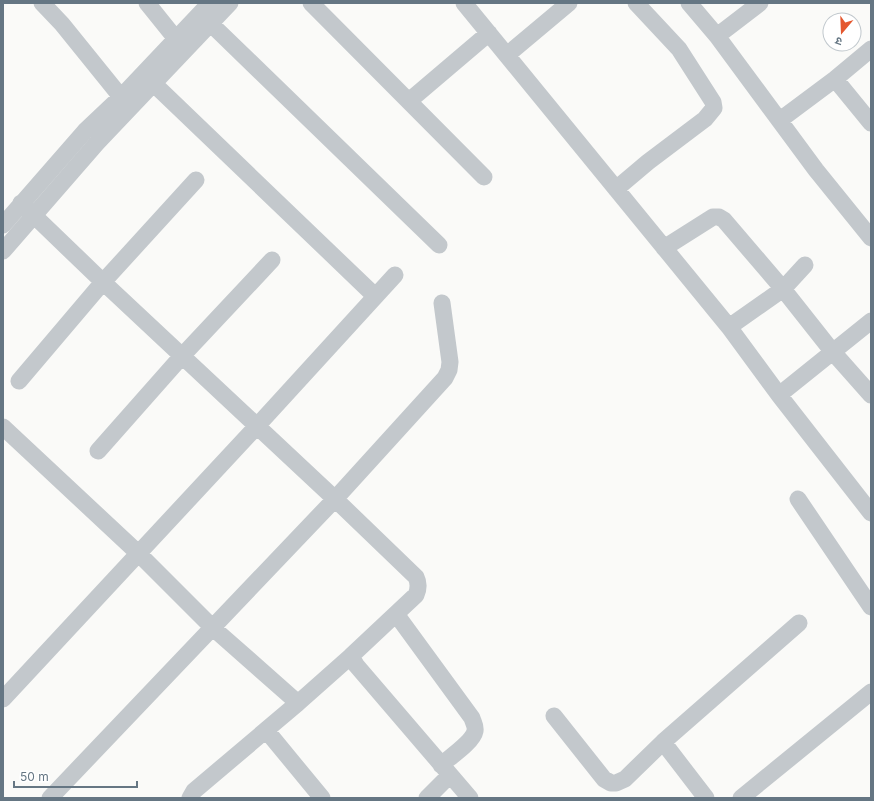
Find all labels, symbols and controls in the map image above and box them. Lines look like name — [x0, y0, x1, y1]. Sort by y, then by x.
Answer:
north arrow — [822, 12, 862, 52]
text: उ — [833, 34, 844, 49]
scale bar — [14, 763, 137, 789]
text: 50 m — [20, 769, 49, 784]

